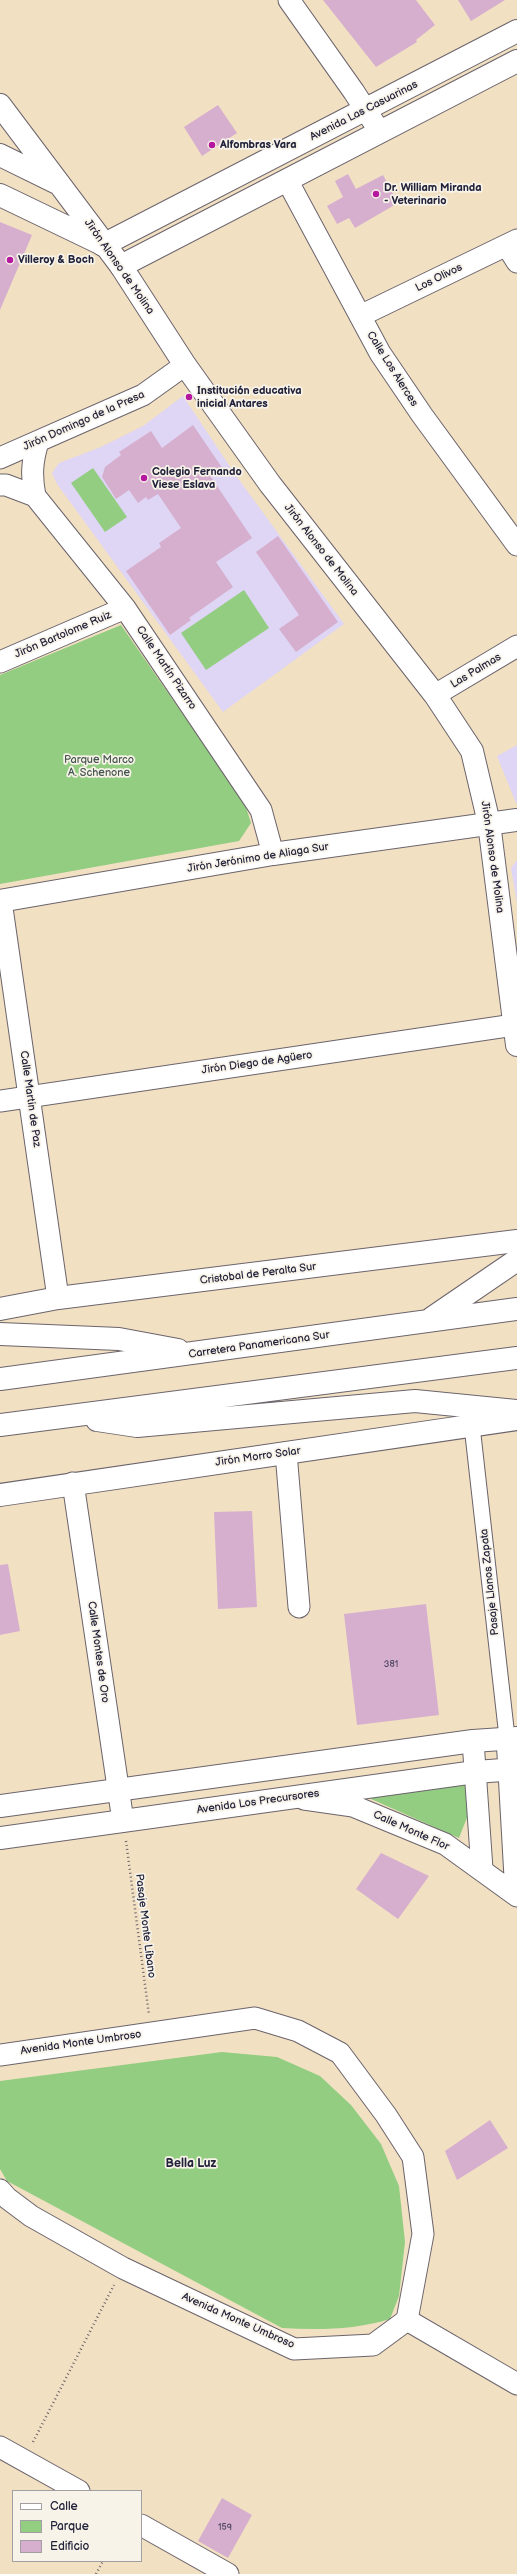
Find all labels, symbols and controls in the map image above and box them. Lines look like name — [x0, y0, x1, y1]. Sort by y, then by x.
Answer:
street label: Avenida Las Casuarinas — [308, 78, 420, 144]
place label: Alfombras Vara — [220, 138, 297, 152]
marker: Alfombras Vara — [207, 140, 217, 150]
place label: Dr. William Miranda - Veterinario — [384, 181, 482, 207]
marker: Dr. William Miranda - Veterinario — [371, 189, 381, 199]
street label: Jirón Alonso de Molina — [81, 217, 157, 317]
place label: Villeroy & Boch — [18, 253, 94, 267]
marker: Villeroy & Boch — [5, 255, 15, 265]
street label: Los Olivos — [413, 261, 465, 295]
street label: Calle Los Alerces — [364, 329, 420, 409]
place label: Institución educativa inicial Antares — [197, 384, 302, 410]
street label: Jirón Domingo de la Presa — [21, 388, 147, 454]
marker: Institución educativa inicial Antares — [184, 392, 194, 402]
place label: Colegio Fernando Viese Eslava — [152, 465, 242, 491]
marker: Colegio Fernando Viese Eslava — [139, 473, 149, 483]
street label: Jirón Alonso de Molina — [281, 501, 361, 599]
street label: Jirón Bartolome Ruiz — [13, 609, 113, 661]
street label: Calle Martín Pizarro — [133, 624, 199, 712]
street label: Las Palmas — [448, 651, 504, 691]
park label: Parque Marco A. Schenone — [64, 753, 134, 779]
street label: Jirón Alonso de Molina — [478, 800, 506, 914]
street label: Jirón Jerónimo de Aliaga Sur — [186, 840, 330, 876]
street label: Jirón Diego de Agüero — [201, 1049, 313, 1077]
street label: Calle Martin de Paz — [17, 1050, 43, 1148]
street label: Cristobal de Peralta Sur — [199, 1260, 317, 1288]
street label: Carretera Panamericana Sur — [188, 1329, 330, 1361]
street label: Jirón Morro Solar — [215, 1444, 301, 1470]
street label: Pasaje Llanos Zapata — [478, 1528, 502, 1636]
street label: Calle Montes de Oro — [84, 1600, 112, 1704]
house number: 381 — [384, 1660, 398, 1670]
street label: Avenida Los Precursores — [196, 1787, 320, 1817]
street label: Calle Monte Flor — [371, 1808, 451, 1854]
street label: Pasaje Monte Líbano — [132, 1873, 158, 1979]
street label: Avenida Monte Umbroso — [20, 2028, 142, 2058]
district label: Bella Luz — [166, 2157, 216, 2171]
street label: Avenida Monte Umbroso — [180, 2290, 296, 2352]
legend — [12, 2490, 142, 2562]
text: Calle — [50, 2499, 78, 2514]
text: Parque — [50, 2519, 89, 2534]
house number: 159 — [218, 2523, 232, 2533]
text: Edificio — [50, 2539, 89, 2554]

